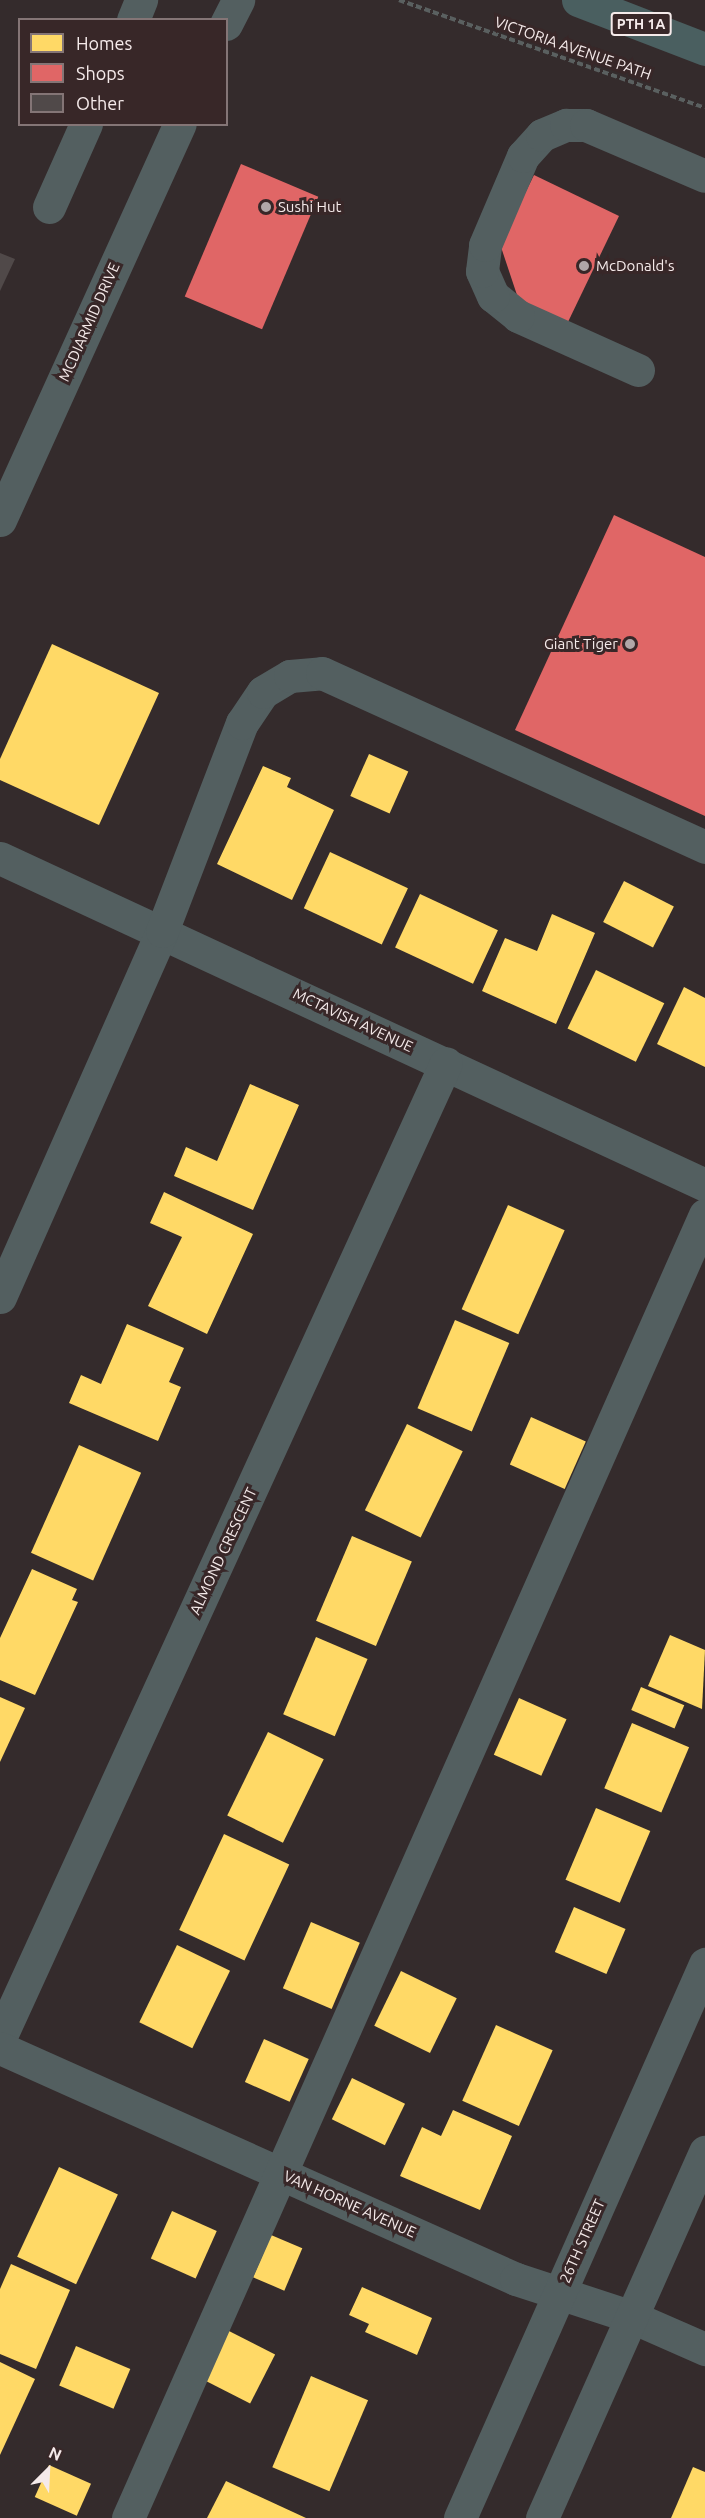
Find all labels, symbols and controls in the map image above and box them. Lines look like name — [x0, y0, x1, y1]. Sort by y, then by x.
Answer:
street label: VICTORIA AVENUE PATH — [492, 13, 654, 83]
road number: PTH 1A — [610, 13, 672, 35]
legend — [18, 18, 228, 126]
text: Homes — [76, 33, 132, 53]
text: Shops — [76, 63, 125, 83]
text: Other — [76, 93, 124, 113]
place label: Sushi Hut — [278, 198, 341, 216]
marker: Sushi Hut — [259, 200, 273, 214]
place label: McDonald's — [596, 257, 674, 275]
marker: McDonald's — [577, 259, 591, 273]
street label: MCDIARMID DRIVE — [55, 260, 123, 384]
place label: Giant Tiger — [544, 635, 618, 653]
marker: Giant Tiger — [623, 637, 637, 651]
street label: MCTAVISH AVENUE — [290, 984, 416, 1056]
street label: ALMOND CRESCENT — [186, 1485, 260, 1617]
street label: VAN HORNE AVENUE — [281, 2167, 419, 2241]
street label: 26TH STREET — [556, 2196, 608, 2286]
north arrow — [18, 2440, 78, 2500]
text: N — [46, 2443, 64, 2464]

